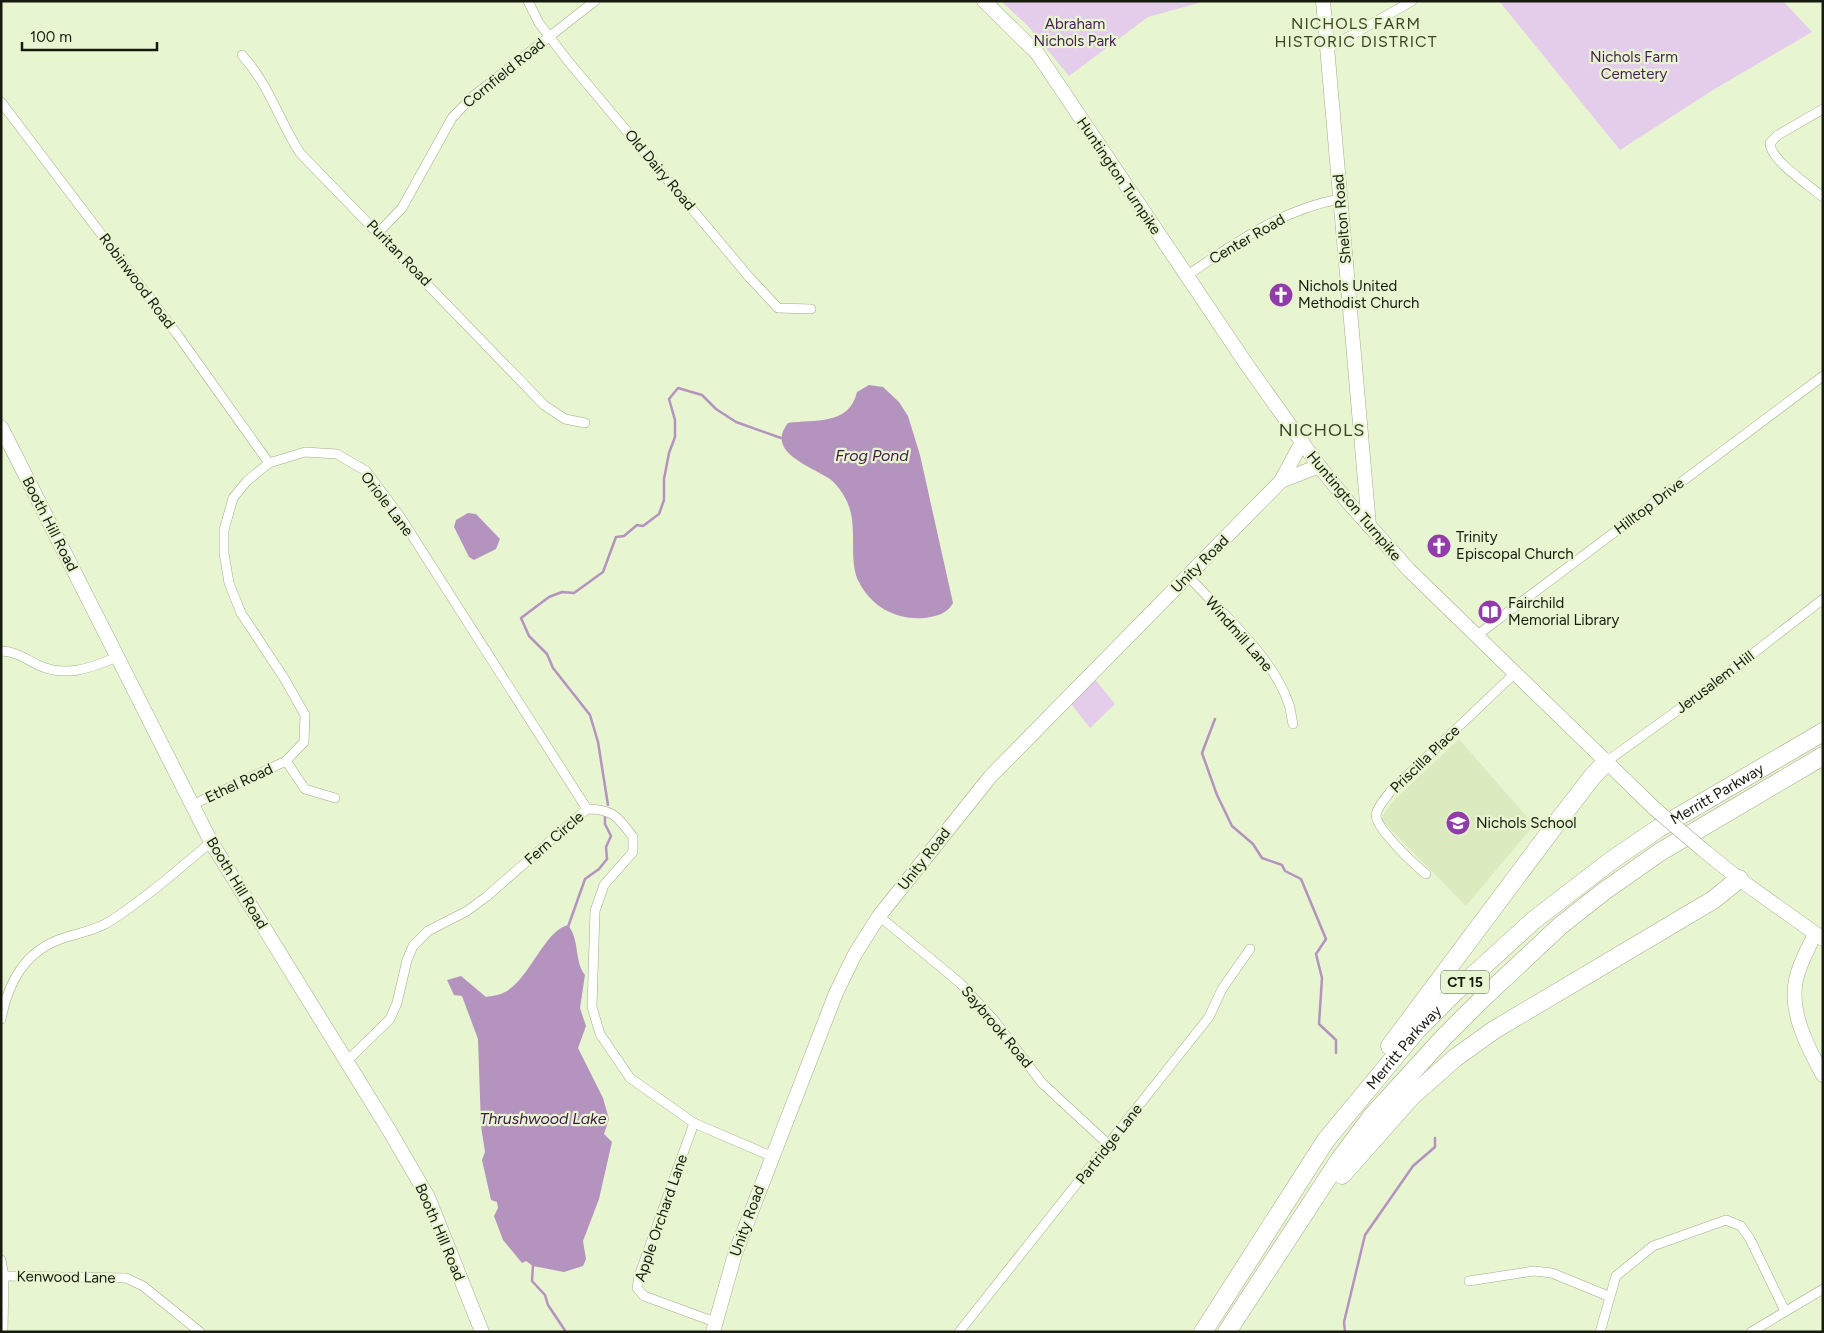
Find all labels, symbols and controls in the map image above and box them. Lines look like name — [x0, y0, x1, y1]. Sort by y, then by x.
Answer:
district label: NICHOLS FARM HISTORIC DISTRICT — [1275, 14, 1437, 51]
park label: Abraham Nichols Park — [1034, 15, 1117, 50]
scale bar — [22, 20, 158, 52]
text: 100 m — [30, 28, 72, 46]
street label: Cornfield Road — [459, 34, 549, 112]
park label: Nichols Farm Cemetery — [1590, 48, 1678, 83]
street label: Huntington Turnpike — [1073, 114, 1165, 238]
street label: Old Dairy Road — [621, 126, 699, 214]
street label: Shelton Road — [1329, 173, 1355, 265]
street label: Center Road — [1206, 210, 1288, 268]
street label: Puritan Road — [363, 216, 435, 290]
street label: Robinwood Road — [95, 230, 179, 332]
place label: Nichols United Methodist Church — [1298, 277, 1419, 312]
church icon: Nichols United Methodist Church — [1268, 282, 1294, 308]
district label: NICHOLS — [1279, 419, 1365, 441]
water label: Frog Pond — [835, 446, 909, 465]
street label: Huntington Turnpike — [1303, 447, 1405, 565]
street label: Oriole Lane — [357, 468, 417, 540]
street label: Booth Hill Road — [18, 474, 82, 574]
street label: Hilltop Drive — [1610, 474, 1688, 538]
place label: Trinity Episcopal Church — [1456, 528, 1574, 563]
street label: Unity Road — [1167, 531, 1233, 597]
church icon: Trinity Episcopal Church — [1426, 533, 1452, 559]
street label: Windmill Lane — [1202, 593, 1276, 675]
place label: Fairchild Memorial Library — [1508, 594, 1619, 629]
library icon: Fairchild Memorial Library — [1477, 599, 1503, 625]
street label: Jerusalem Hill — [1672, 647, 1758, 717]
street label: Priscilla Place — [1387, 721, 1463, 797]
street label: Ethel Road — [202, 759, 276, 807]
street label: Merritt Parkway — [1667, 760, 1767, 828]
street label: Fern Circle — [521, 807, 587, 869]
school or university icon: Nichols School — [1445, 810, 1471, 836]
place label: Nichols School — [1476, 814, 1577, 832]
street label: Unity Road — [894, 824, 954, 894]
street label: Booth Hill Road — [203, 834, 271, 932]
road number: CT 15 — [1441, 970, 1489, 994]
street label: Saybrook Road — [958, 982, 1036, 1072]
street label: Merritt Parkway — [1363, 1002, 1445, 1093]
street label: Partridge Lane — [1072, 1100, 1146, 1188]
water label: Thrushwood Lake — [480, 1109, 607, 1128]
street label: Apple Orchard Lane — [631, 1152, 691, 1284]
street label: Booth Hill Road — [411, 1181, 469, 1283]
street label: Unity Road — [726, 1183, 768, 1259]
street label: Kenwood Lane — [16, 1267, 116, 1287]

